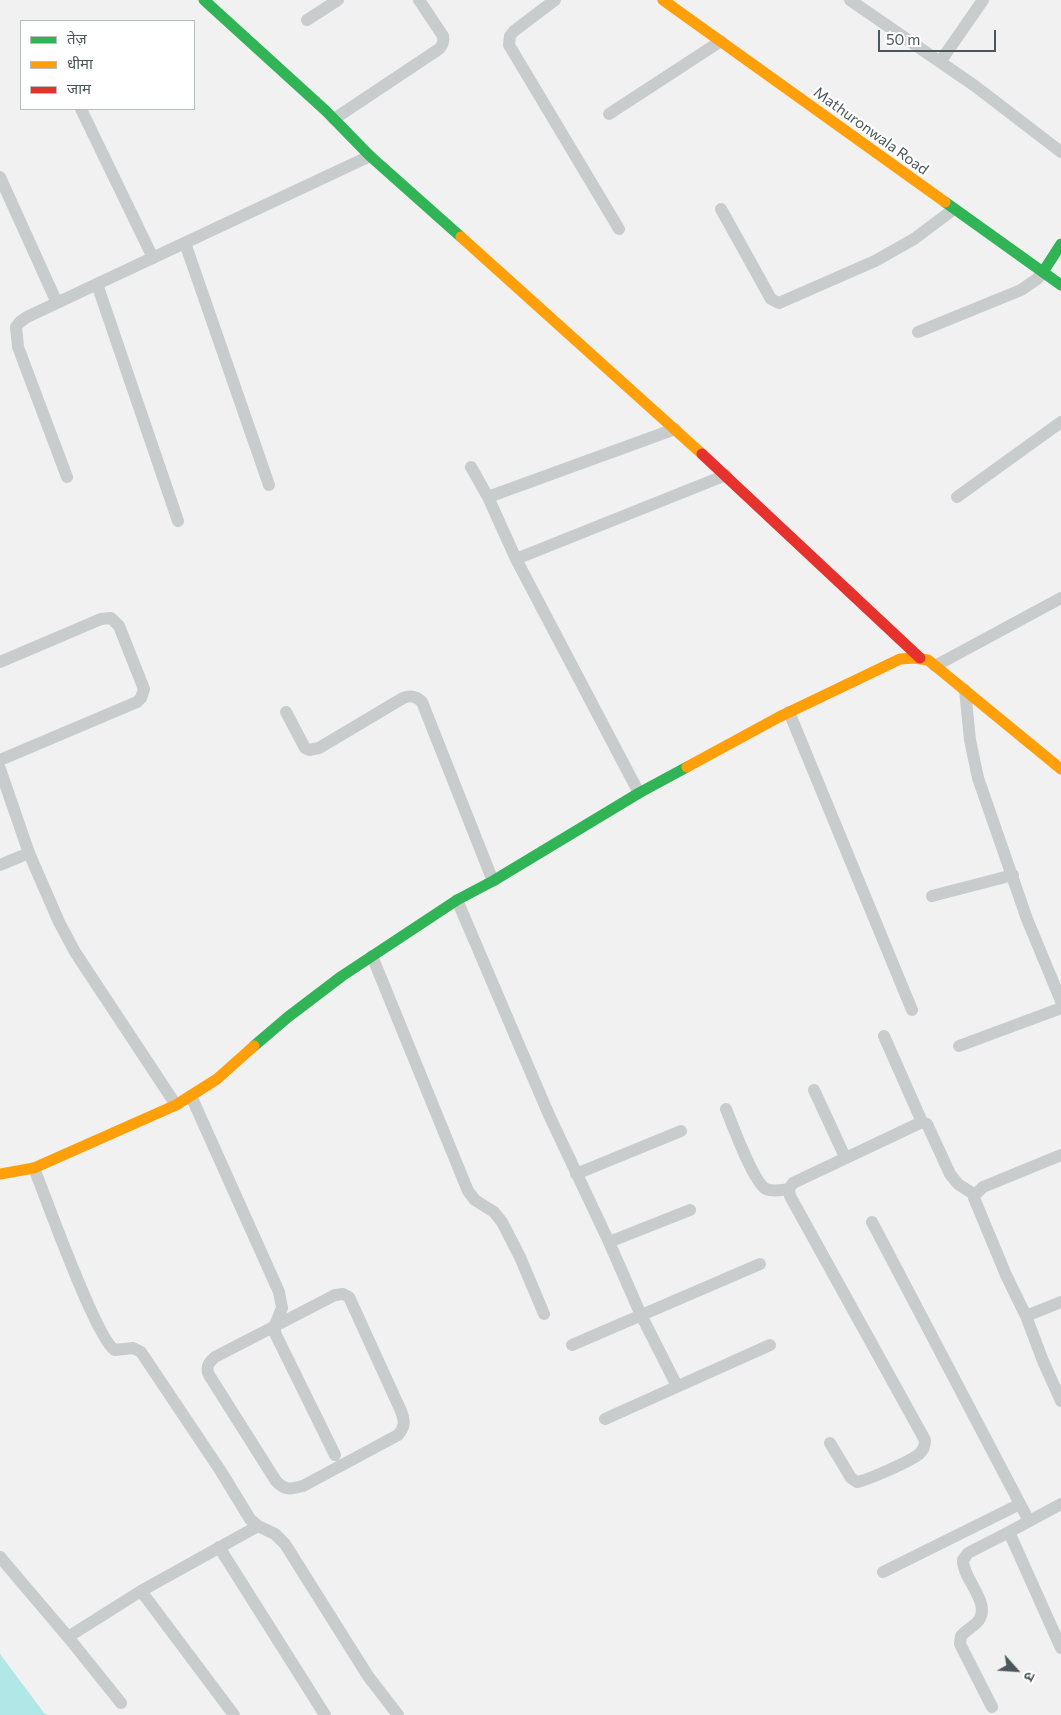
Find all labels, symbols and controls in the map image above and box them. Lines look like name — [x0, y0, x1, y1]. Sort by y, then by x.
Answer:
legend — [20, 20, 195, 110]
scale bar — [881, 20, 998, 52]
text: तेज़ — [67, 29, 87, 47]
text: 50 m — [886, 30, 920, 48]
text: धीमा — [67, 54, 93, 72]
text: जाम — [67, 79, 91, 97]
street label: Mathuronwala Road — [810, 83, 932, 179]
north arrow — [991, 1645, 1041, 1695]
text: उ — [1020, 1669, 1039, 1684]

